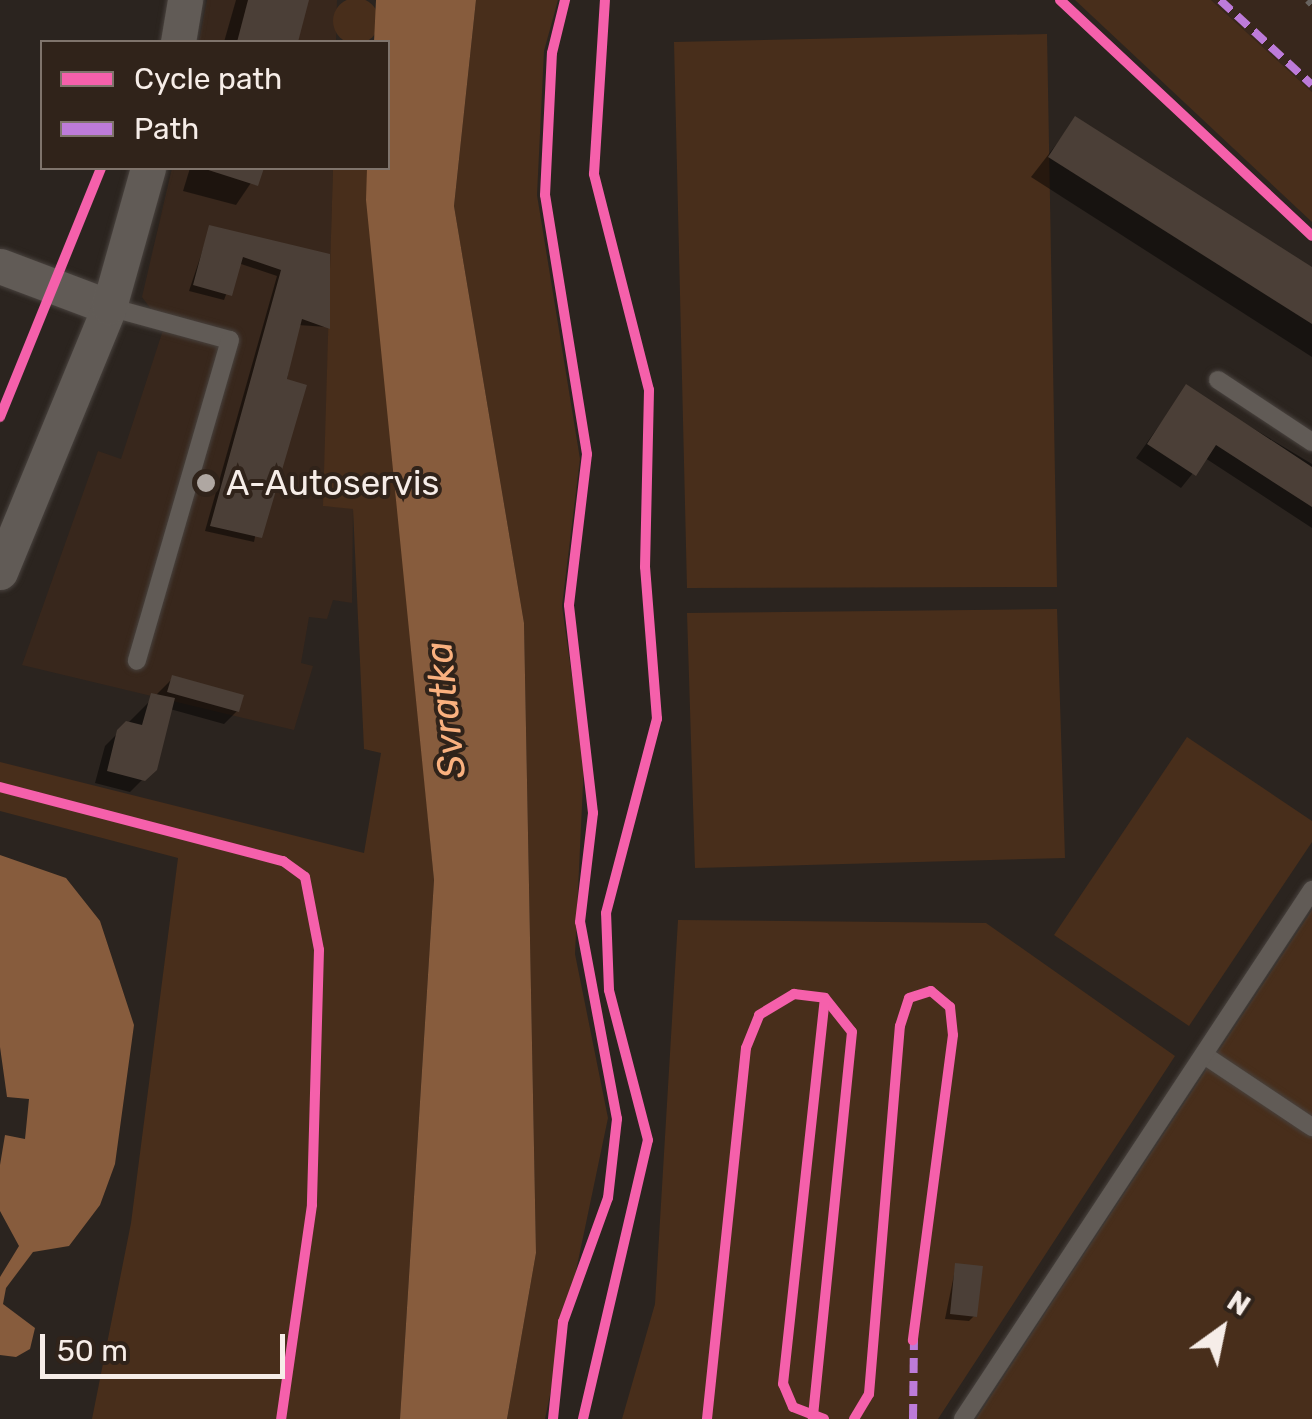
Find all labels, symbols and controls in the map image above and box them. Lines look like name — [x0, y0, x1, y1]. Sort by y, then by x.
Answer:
legend — [40, 40, 390, 170]
text: Cycle path — [134, 61, 282, 97]
text: Path — [134, 111, 199, 147]
place label: A-Autoservis — [226, 462, 439, 504]
marker: A-Autoservis — [195, 472, 217, 494]
water label: Svratka — [416, 639, 476, 781]
north arrow — [1172, 1279, 1272, 1379]
text: N — [1221, 1284, 1256, 1323]
scale bar — [45, 1314, 290, 1376]
text: 50 m — [57, 1333, 128, 1369]

